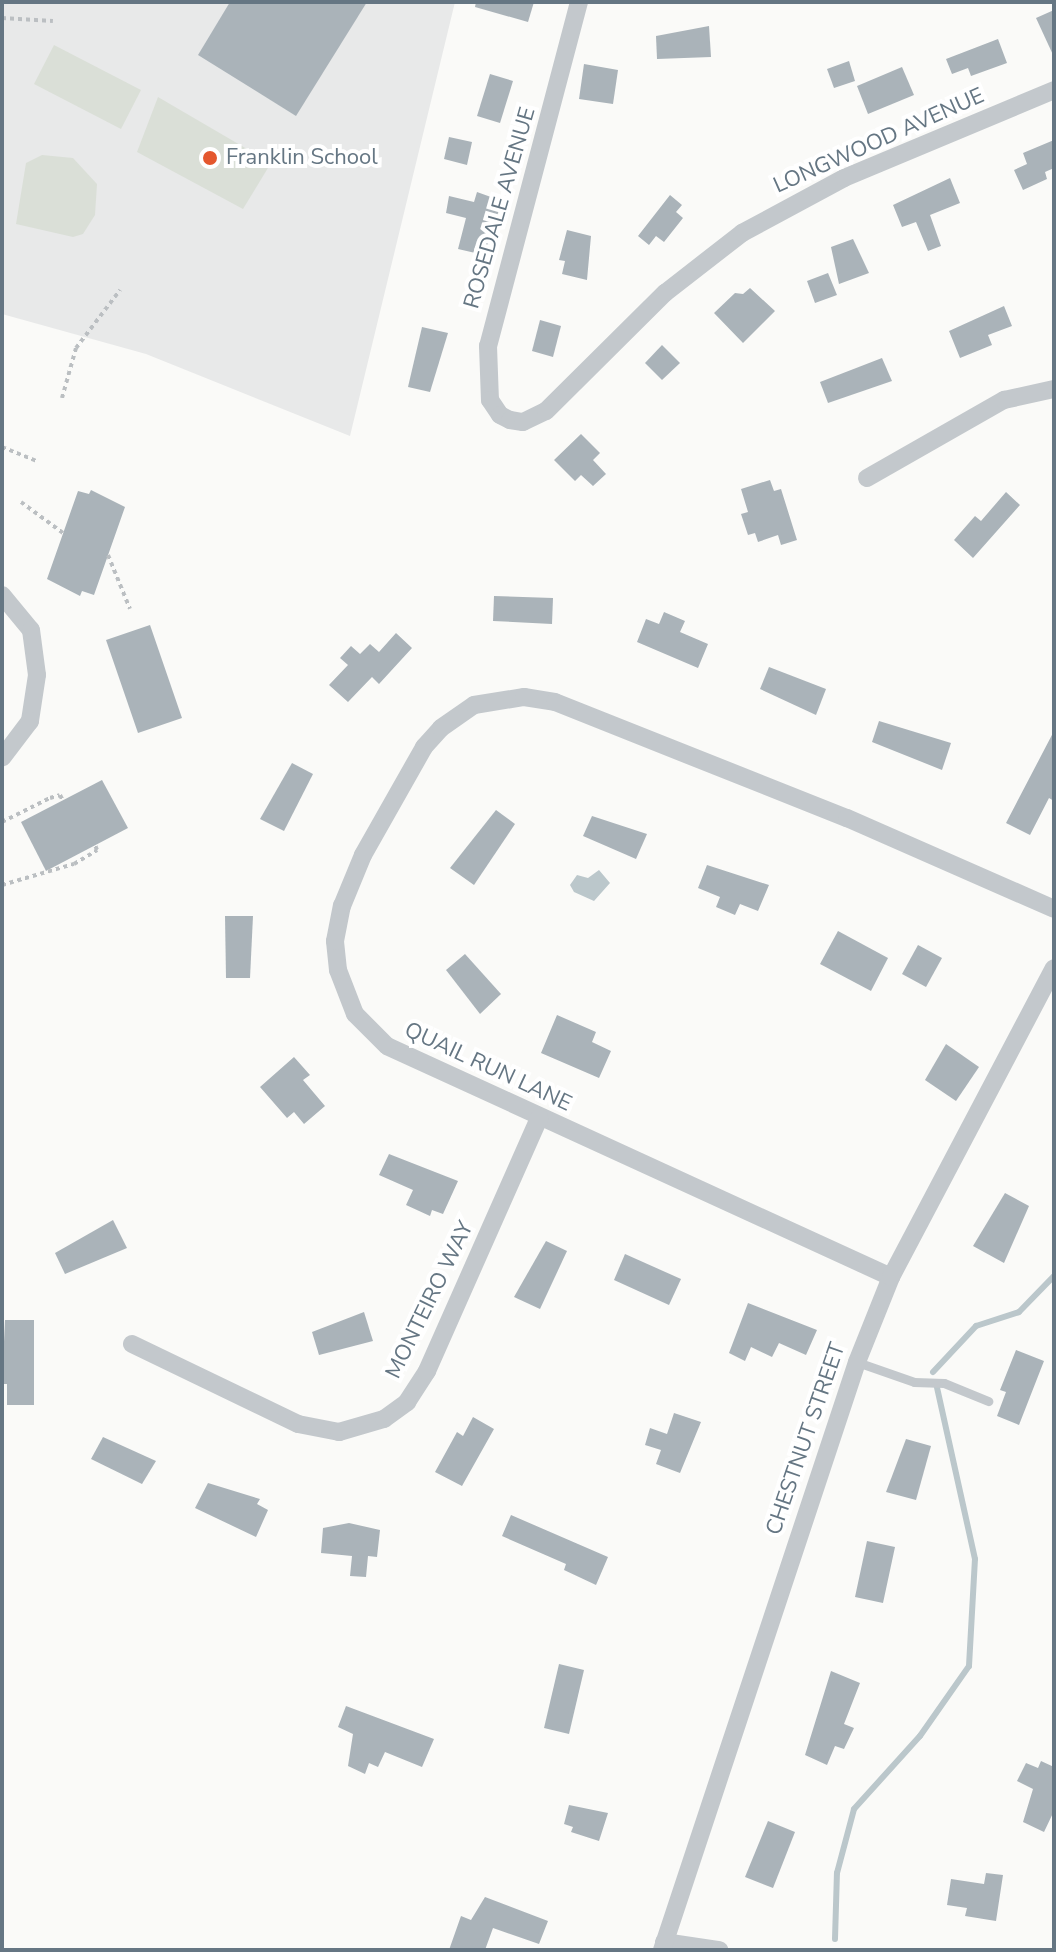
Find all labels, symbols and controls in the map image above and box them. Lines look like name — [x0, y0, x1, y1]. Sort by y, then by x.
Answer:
street label: LONGWOOD AVENUE — [770, 83, 988, 199]
street label: ROSEDALE AVENUE — [459, 104, 541, 312]
place label: Franklin School — [226, 145, 378, 171]
marker: Franklin School — [201, 149, 219, 167]
street label: QUAIL RUN LANE — [400, 1017, 576, 1117]
street label: MONTEIRO WAY — [381, 1217, 479, 1383]
street label: CHESTNUT STREET — [761, 1339, 851, 1539]

